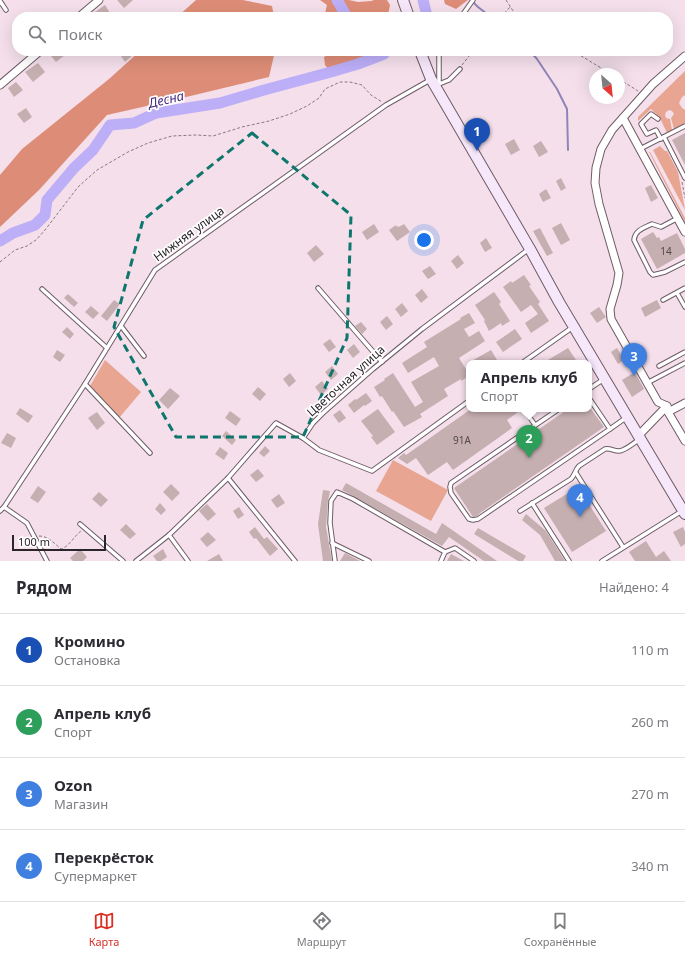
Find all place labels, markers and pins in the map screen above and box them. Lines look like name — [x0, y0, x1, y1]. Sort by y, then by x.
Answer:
pin: 1 — [464, 118, 490, 151]
pin: 3 — [621, 343, 647, 376]
pin: 2 — [516, 425, 542, 458]
pin: 4 — [567, 484, 593, 517]

